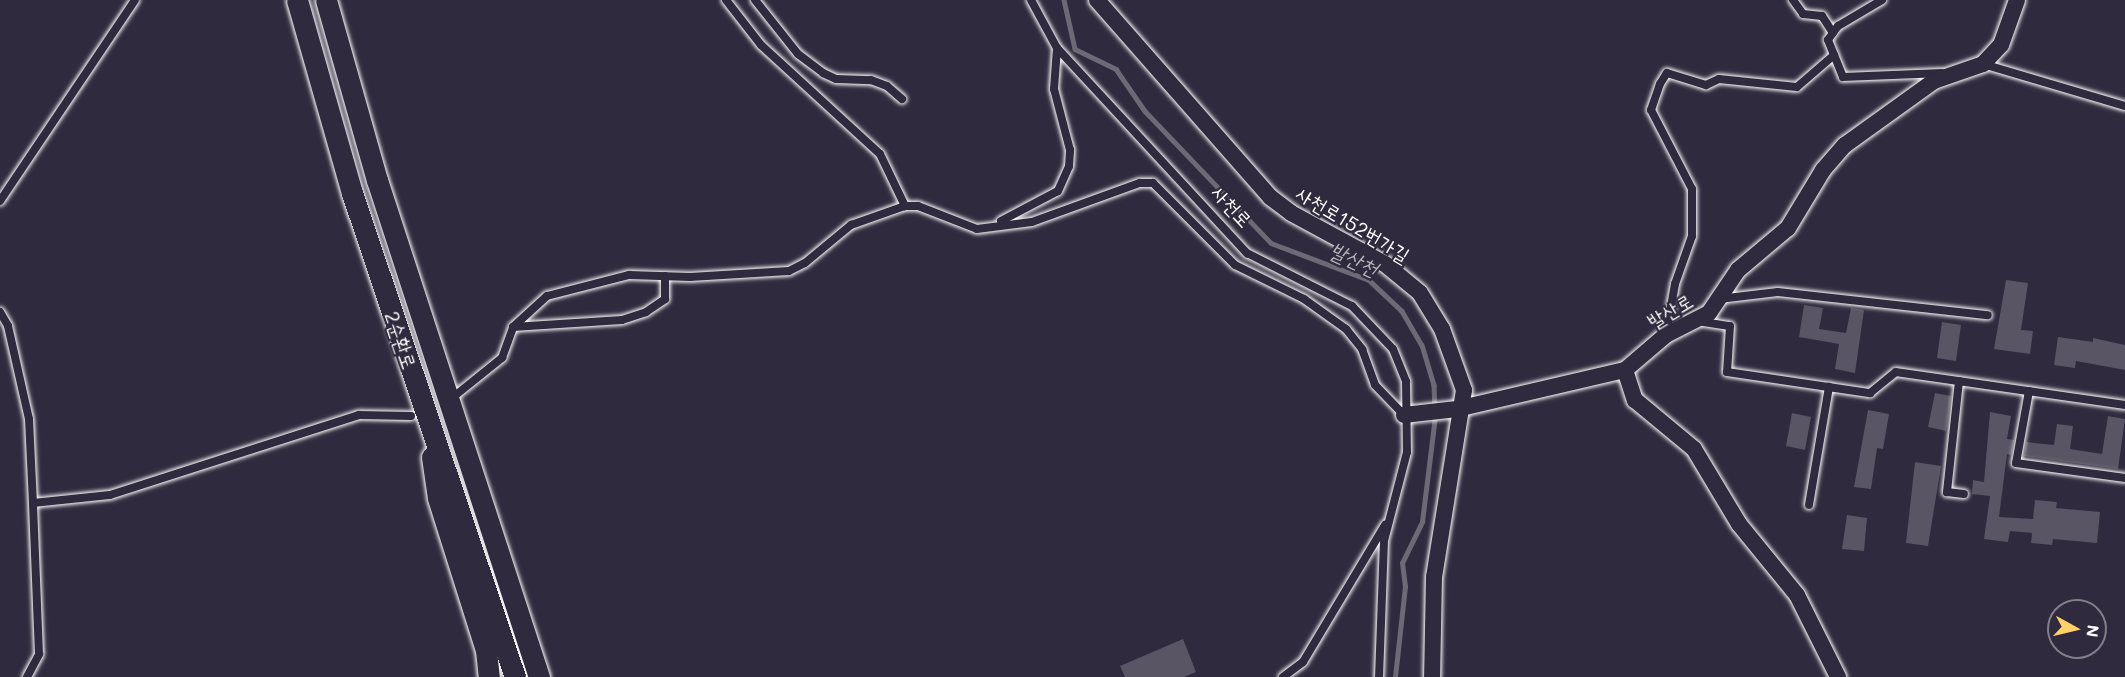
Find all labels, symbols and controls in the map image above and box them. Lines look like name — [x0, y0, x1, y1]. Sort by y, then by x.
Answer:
street label: 사천로 — [1207, 180, 1257, 232]
street label: 사천로152번가길 — [1292, 181, 1414, 267]
water label: 발산천 — [1326, 237, 1382, 281]
street label: 발산로 — [1643, 288, 1697, 334]
street label: 2순환로 — [380, 308, 422, 372]
north arrow — [2047, 599, 2107, 659]
text: N — [2082, 624, 2105, 639]

